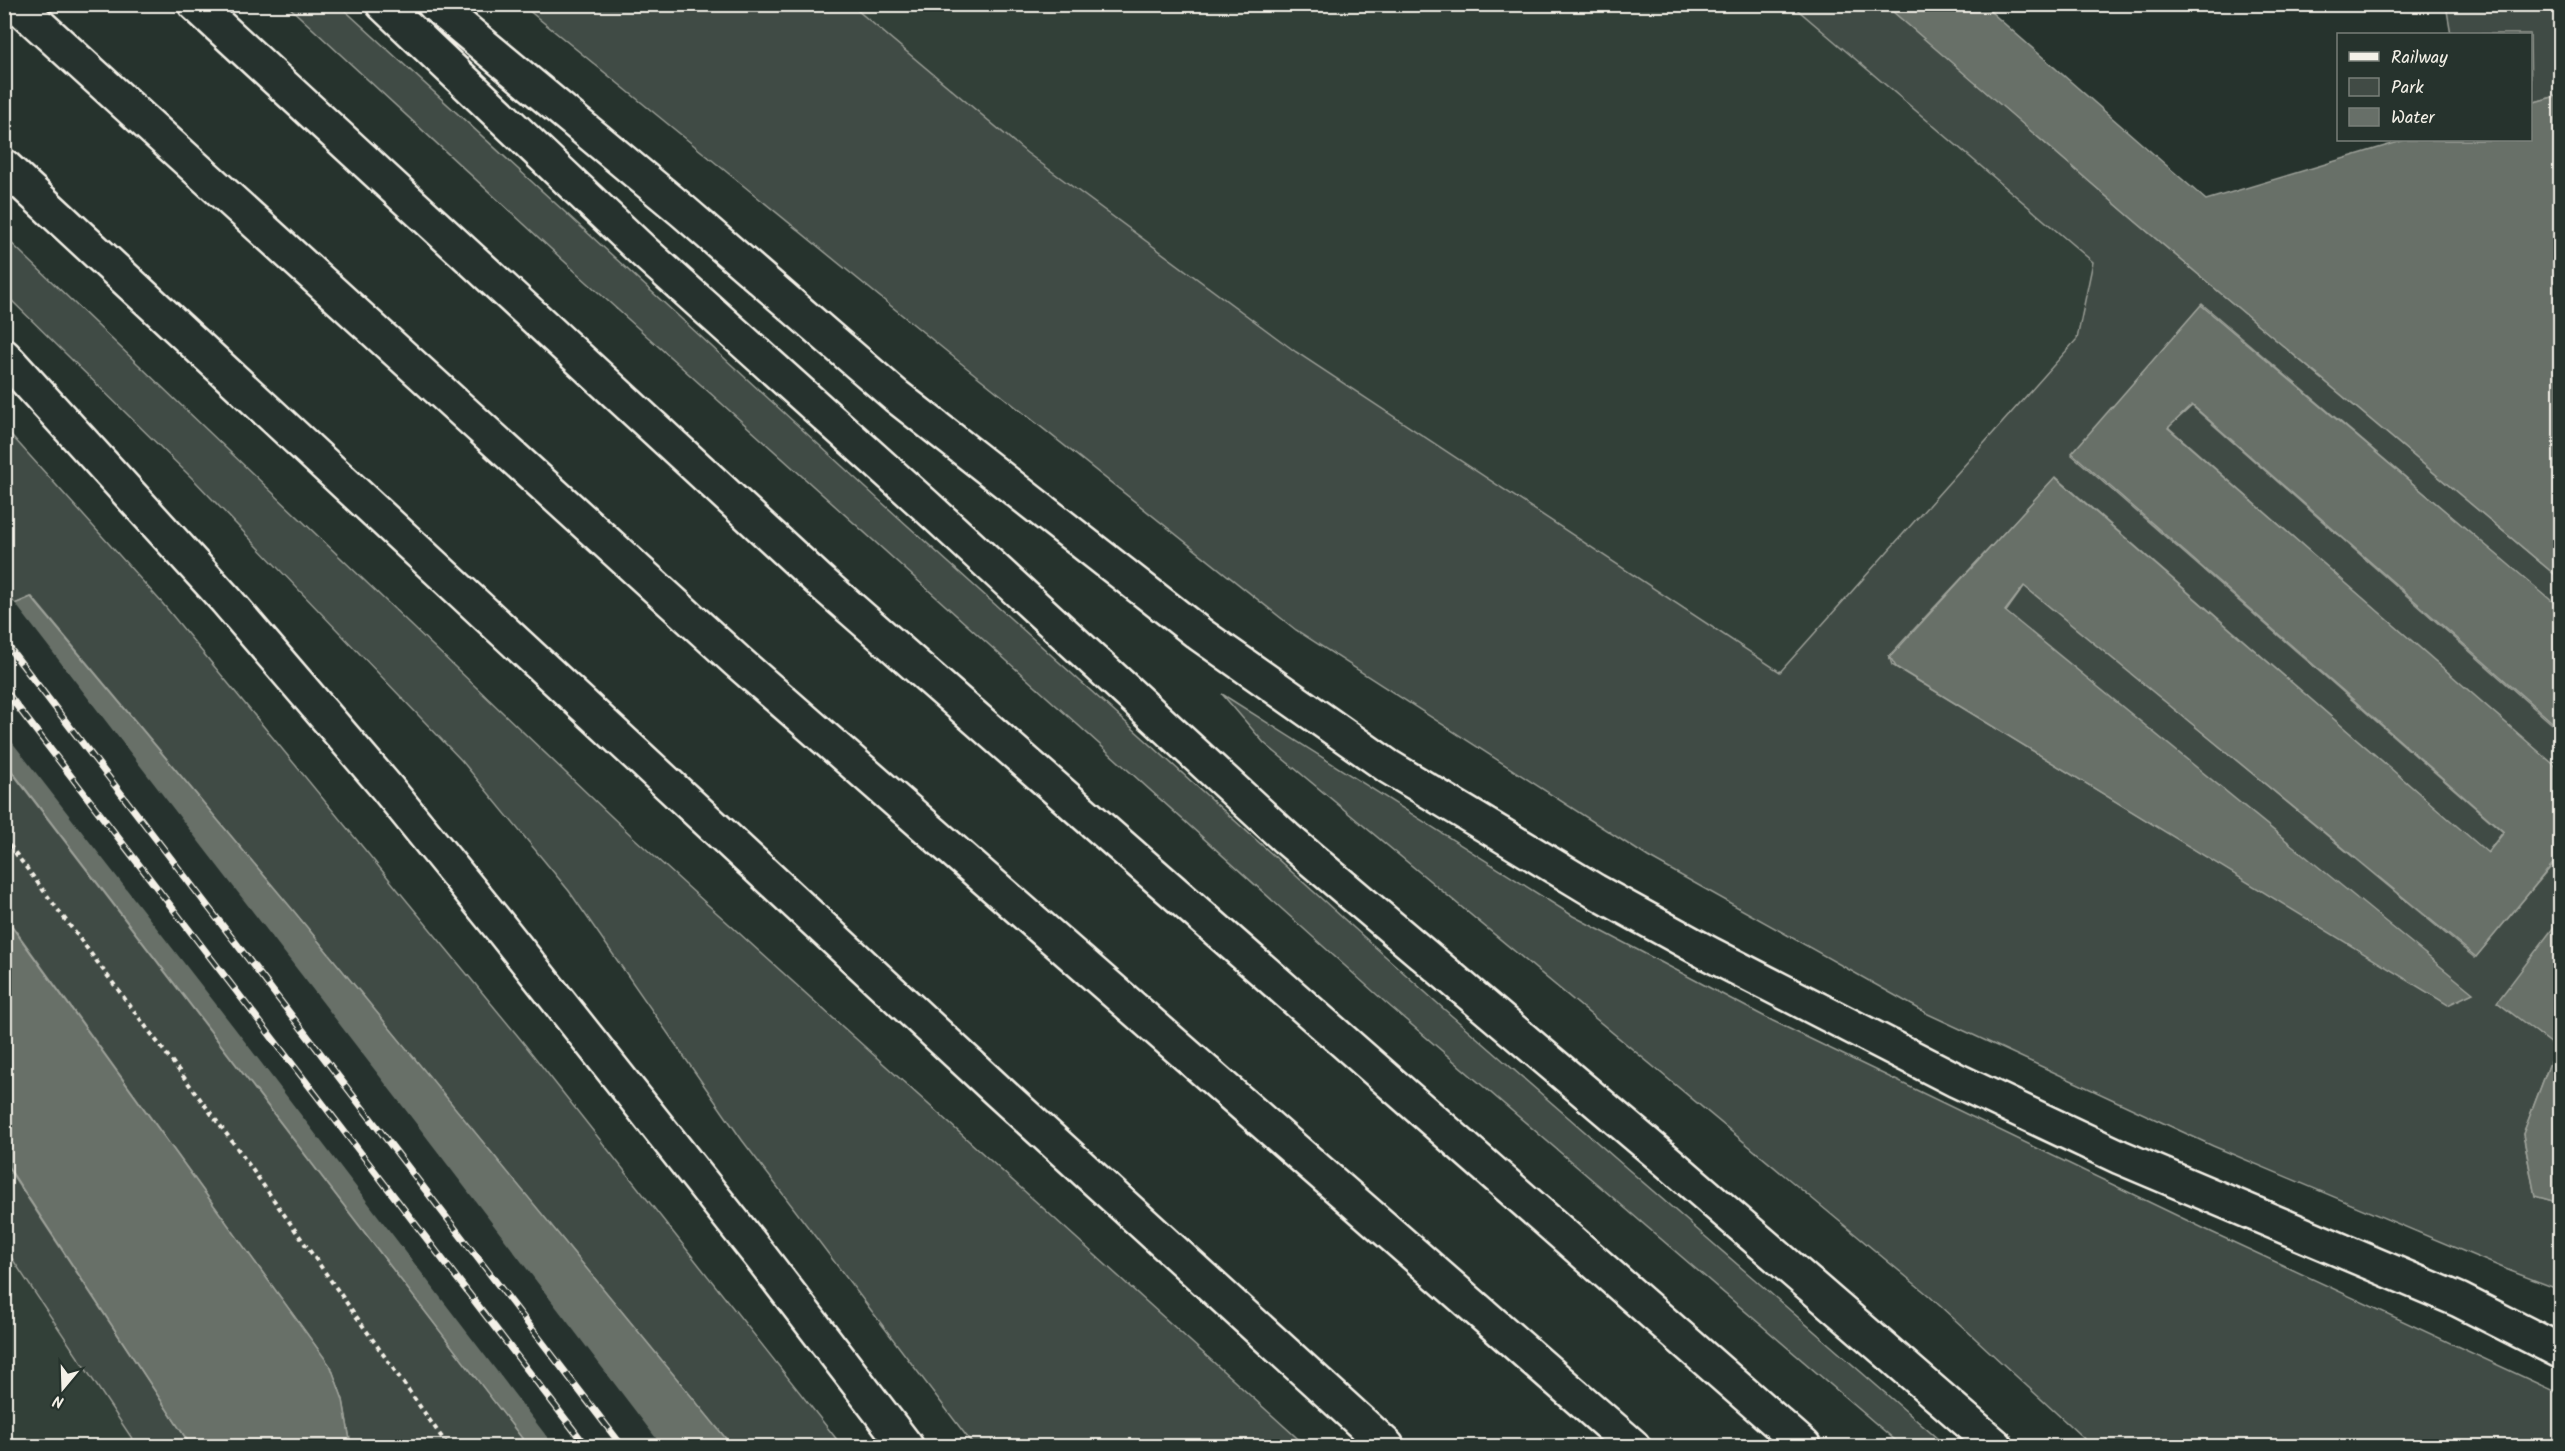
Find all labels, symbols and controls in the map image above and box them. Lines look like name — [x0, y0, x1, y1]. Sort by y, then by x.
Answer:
legend — [2337, 33, 2532, 141]
text: Railway — [2391, 44, 2448, 73]
text: Park — [2391, 74, 2424, 103]
text: Water — [2391, 104, 2436, 133]
north arrow — [33, 1358, 93, 1418]
text: N — [50, 1387, 67, 1414]

